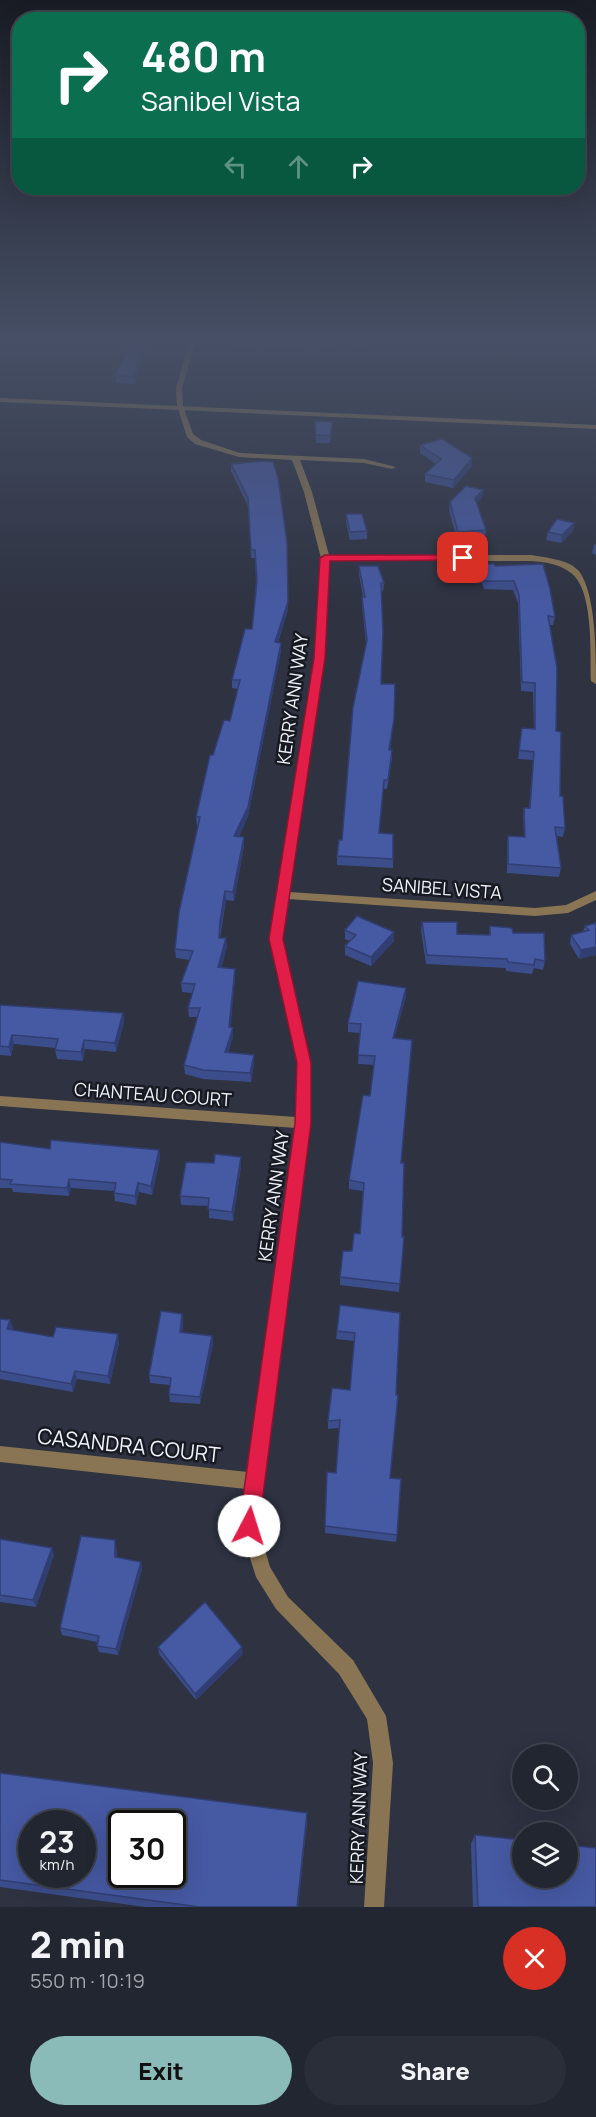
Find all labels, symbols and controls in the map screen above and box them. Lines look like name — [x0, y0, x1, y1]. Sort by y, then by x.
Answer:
text: 480 m — [141, 27, 266, 85]
icon: right — [42, 36, 120, 114]
text: Sanibel Vista — [141, 82, 301, 119]
icon: left — [219, 150, 252, 183]
icon: ahead — [282, 150, 315, 183]
icon: right — [345, 150, 378, 183]
pin — [437, 532, 488, 583]
icon: arrive — [446, 541, 479, 574]
street label: KERRY ANN WAY — [271, 631, 313, 766]
street label: SANIBEL VISTA — [381, 872, 503, 904]
street label: CHANTEAU COURT — [73, 1077, 233, 1111]
street label: KERRY ANN WAY — [252, 1128, 294, 1263]
street label: CASANDRA COURT — [36, 1421, 222, 1469]
position arrow — [217, 1494, 281, 1558]
map controls — [512, 1744, 578, 1888]
button: search — [512, 1744, 578, 1810]
street label: KERRY ANN WAY — [344, 1751, 372, 1884]
speed limit sign: 30 — [108, 1810, 186, 1888]
text: 23 — [39, 1821, 75, 1862]
button: layers — [512, 1822, 578, 1888]
text: km/h — [40, 1854, 74, 1875]
text: 2 min — [30, 1920, 125, 1969]
button: close — [503, 1927, 566, 1990]
text: 550 m · 10:19 — [30, 1967, 145, 1994]
button: Exit — [30, 2036, 292, 2105]
button: Share — [304, 2036, 566, 2105]

